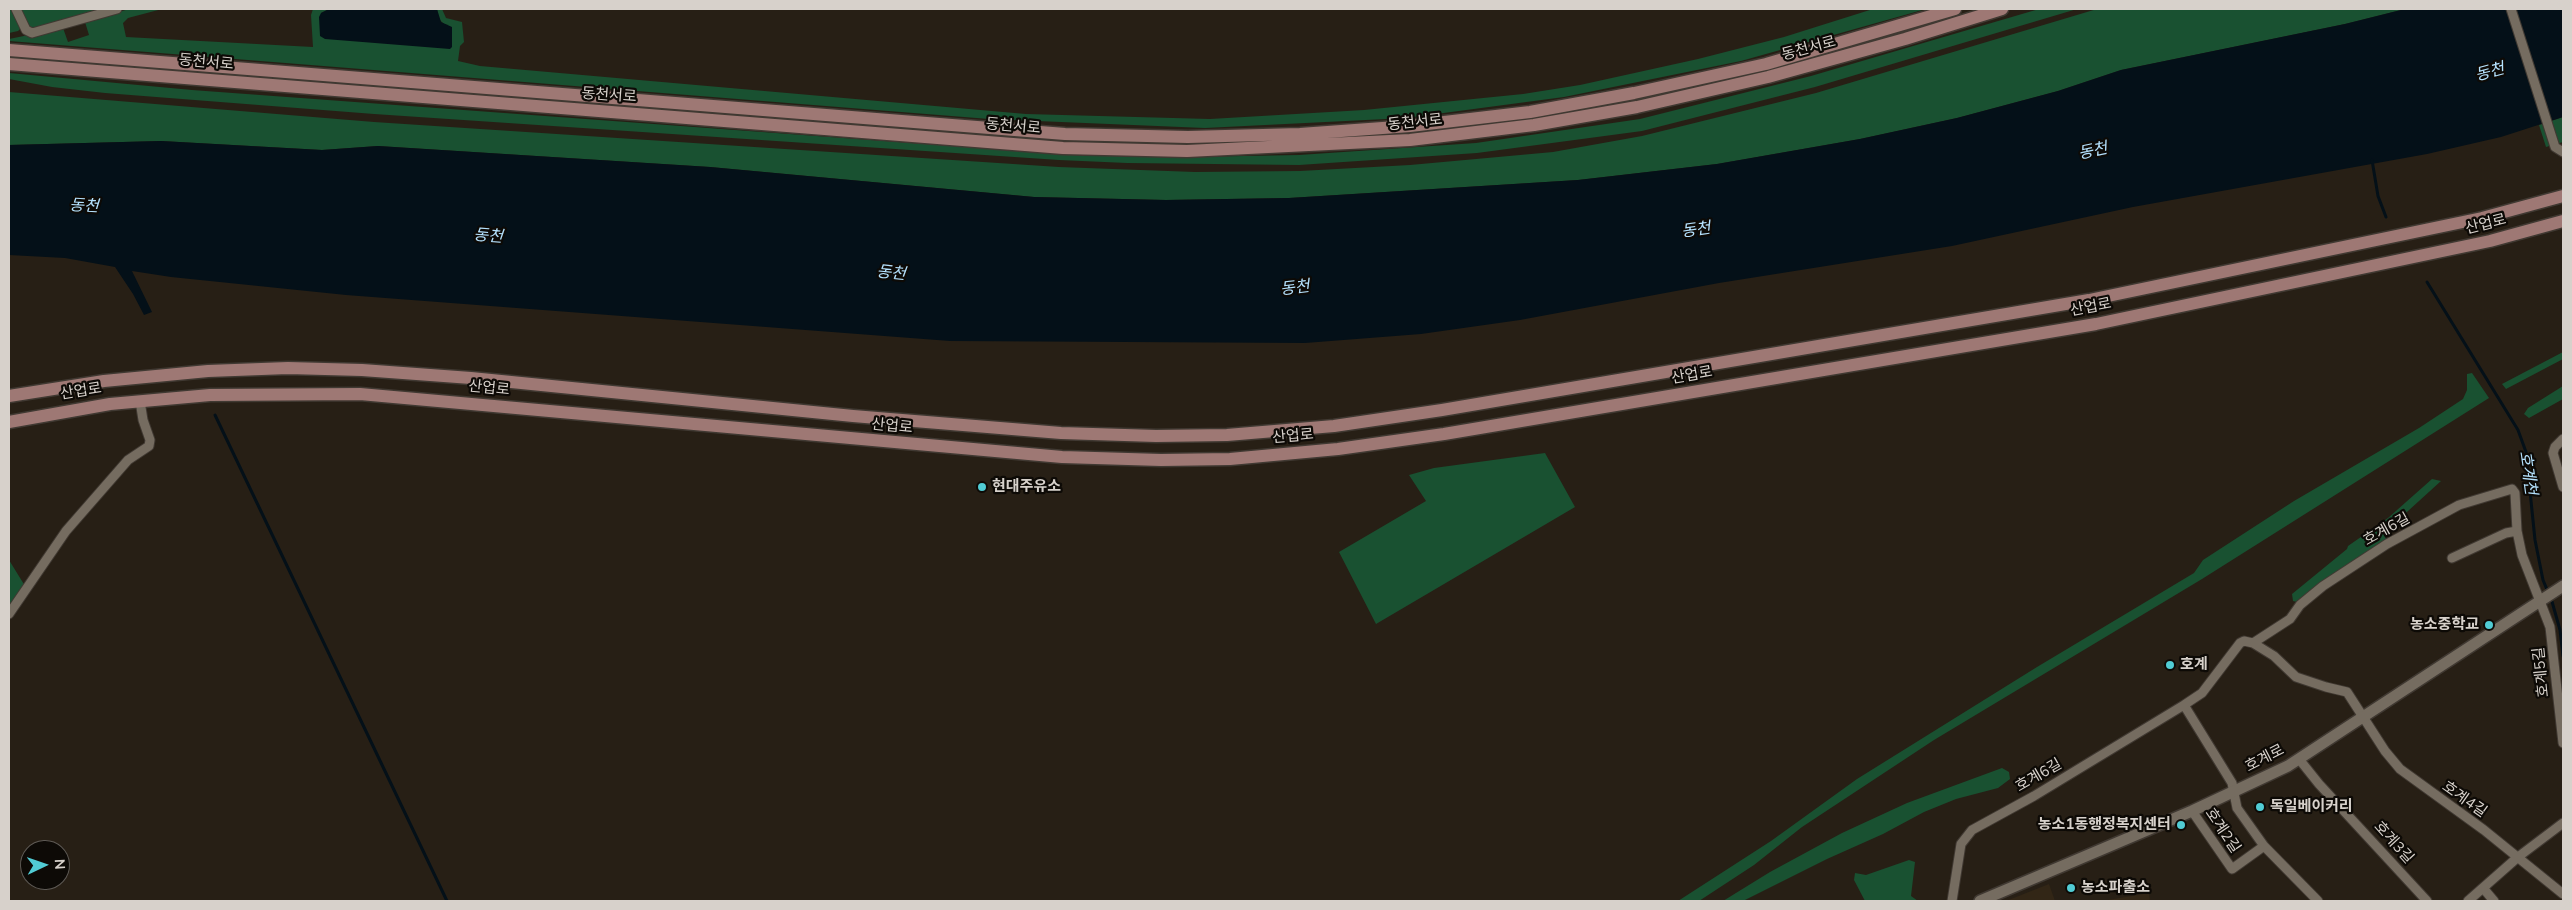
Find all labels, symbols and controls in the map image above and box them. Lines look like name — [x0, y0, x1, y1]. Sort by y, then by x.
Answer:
street label: 동천서로 — [1780, 33, 1838, 65]
street label: 동천서로 — [178, 52, 234, 74]
water label: 동천 — [2473, 60, 2507, 86]
street label: 동천서로 — [581, 85, 637, 107]
street label: 동천서로 — [1387, 111, 1443, 135]
street label: 동천서로 — [985, 116, 1041, 138]
water label: 동천 — [2077, 140, 2109, 164]
water label: 동천 — [69, 197, 99, 217]
street label: 산업로 — [2464, 211, 2508, 239]
water label: 동천 — [1680, 219, 1712, 243]
water label: 동천 — [472, 226, 504, 248]
water label: 동천 — [875, 263, 907, 285]
water label: 동천 — [1279, 278, 1311, 300]
street label: 산업로 — [2069, 295, 2113, 321]
street label: 산업로 — [1670, 364, 1714, 388]
street label: 산업로 — [467, 378, 511, 400]
street label: 산업로 — [59, 380, 103, 404]
street label: 산업로 — [871, 416, 913, 438]
street label: 산업로 — [1272, 426, 1314, 448]
water label: 호계천 — [2514, 450, 2540, 496]
place label: 현대주유소 — [992, 478, 1061, 496]
marker: 현대주유소 — [976, 481, 988, 493]
street label: 호계6길 — [2361, 510, 2413, 550]
place label: 농소중학교 — [2410, 616, 2479, 634]
marker: 농소중학교 — [2483, 619, 2495, 631]
street label: 호계5길 — [2530, 646, 2554, 698]
place label: 호계 — [2180, 656, 2208, 674]
marker: 호계 — [2164, 659, 2176, 671]
street label: 호계로 — [2242, 742, 2288, 776]
street label: 호계6길 — [2013, 756, 2065, 796]
street label: 호계4길 — [2438, 778, 2490, 822]
place label: 독일베이커리 — [2270, 798, 2353, 816]
marker: 독일베이커리 — [2254, 801, 2266, 813]
street label: 호계2길 — [2200, 805, 2244, 857]
place label: 농소1동행정복지센터 — [2038, 816, 2171, 834]
street label: 호계3길 — [2369, 818, 2417, 868]
marker: 농소1동행정복지센터 — [2175, 819, 2187, 831]
north arrow — [20, 840, 70, 890]
text: N — [50, 859, 69, 870]
place label: 농소파출소 — [2081, 879, 2150, 897]
marker: 농소파출소 — [2065, 882, 2077, 894]

